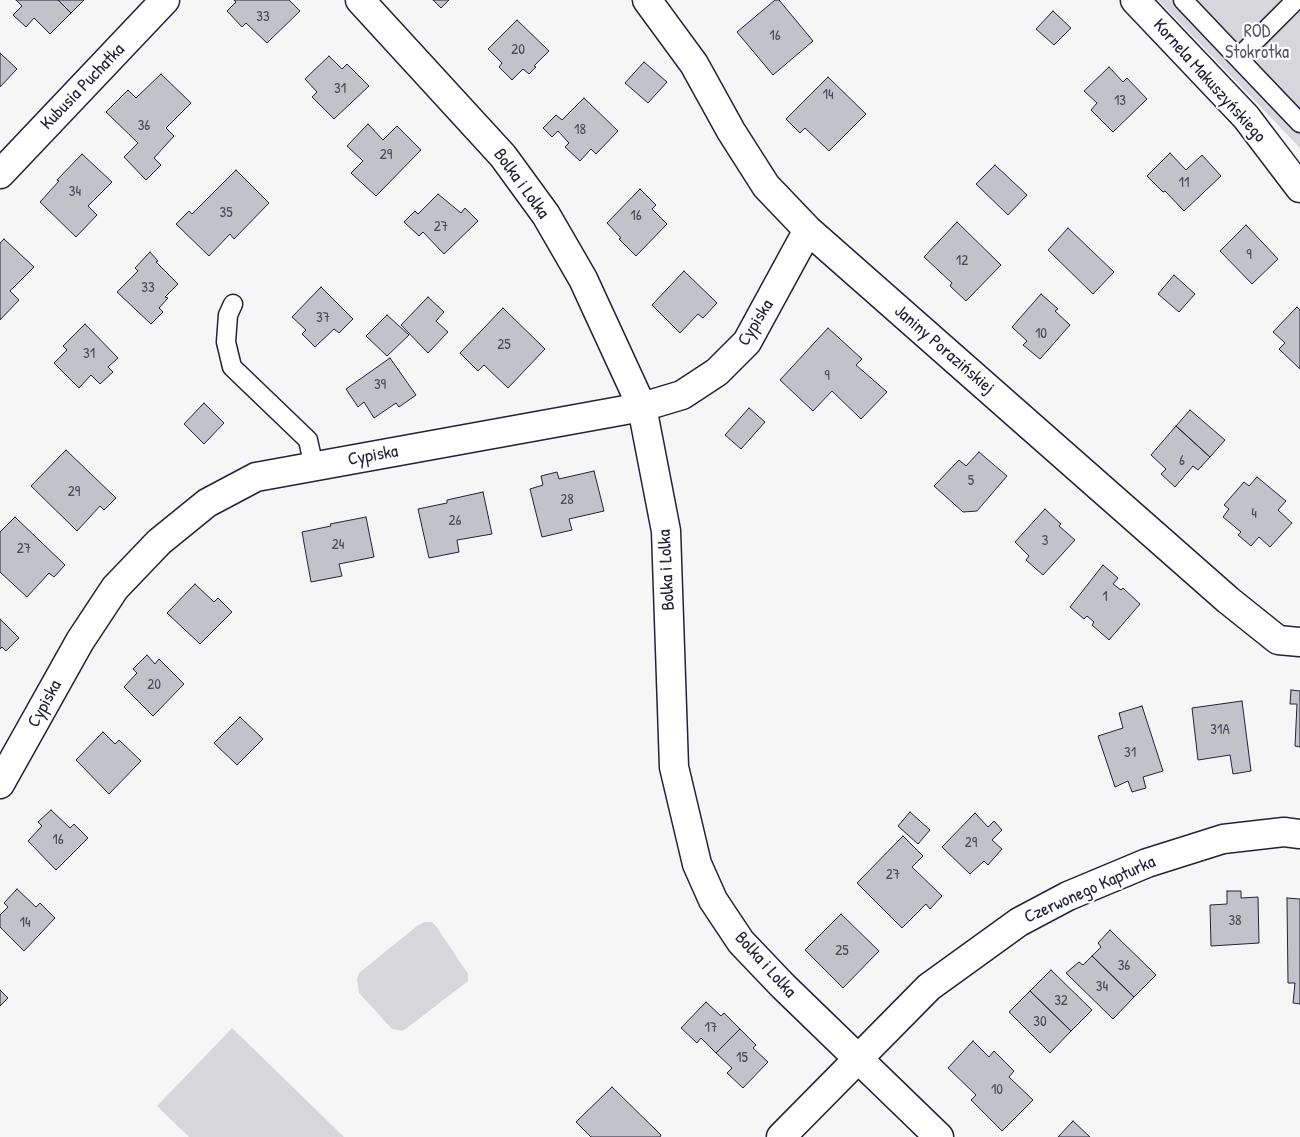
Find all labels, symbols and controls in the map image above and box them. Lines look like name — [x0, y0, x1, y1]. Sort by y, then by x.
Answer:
house number: 33 — [256, 8, 270, 26]
street label: Kornela Makuszyńskiego — [1148, 15, 1270, 147]
park label: ROD Stokrotka — [1225, 21, 1289, 64]
house number: 16 — [769, 27, 781, 45]
street label: Kubusia Puchatka — [36, 39, 130, 135]
house number: 20 — [511, 41, 525, 59]
house number: 31 — [334, 80, 346, 98]
house number: 14 — [822, 86, 834, 104]
house number: 13 — [1114, 92, 1126, 110]
house number: 36 — [138, 117, 150, 135]
house number: 18 — [574, 121, 586, 139]
street label: Bolka i Lolka — [488, 145, 554, 223]
house number: 29 — [380, 146, 392, 164]
house number: 11 — [1179, 174, 1189, 192]
house number: 34 — [69, 183, 81, 201]
house number: 35 — [219, 204, 233, 222]
house number: 16 — [630, 207, 642, 225]
house number: 27 — [434, 218, 448, 236]
house number: 9 — [1246, 246, 1252, 264]
house number: 12 — [956, 252, 968, 270]
house number: 33 — [141, 279, 155, 297]
street label: Cypiska — [733, 296, 779, 350]
street label: Janiny Porazińskiej — [890, 301, 998, 399]
house number: 37 — [316, 309, 330, 327]
house number: 10 — [1035, 325, 1047, 343]
house number: 25 — [497, 336, 511, 354]
house number: 31 — [83, 345, 95, 363]
house number: 9 — [824, 367, 830, 385]
house number: 39 — [374, 376, 386, 394]
street label: Cypiska — [346, 441, 400, 471]
house number: 6 — [1179, 452, 1185, 470]
house number: 5 — [968, 472, 974, 490]
house number: 29 — [68, 483, 80, 501]
house number: 28 — [560, 491, 574, 509]
house number: 4 — [1251, 505, 1257, 523]
house number: 26 — [448, 512, 462, 530]
street label: Bolka i Lolka — [654, 529, 680, 611]
house number: 3 — [1042, 532, 1048, 550]
house number: 24 — [332, 536, 344, 554]
house number: 27 — [17, 540, 31, 558]
house number: 1 — [1102, 588, 1108, 606]
house number: 20 — [147, 676, 161, 694]
street label: Cypiska — [23, 677, 67, 731]
house number: 31A — [1210, 721, 1230, 739]
house number: 31 — [1124, 744, 1136, 762]
house number: 16 — [52, 831, 64, 849]
house number: 29 — [965, 834, 977, 852]
street label: Czerwonego Kapturka — [1021, 851, 1159, 929]
house number: 27 — [886, 866, 900, 884]
house number: 38 — [1228, 912, 1242, 930]
house number: 14 — [19, 914, 31, 932]
street label: Bolka i Lolka — [730, 928, 800, 1002]
house number: 25 — [835, 942, 849, 960]
house number: 36 — [1118, 957, 1130, 975]
house number: 34 — [1096, 978, 1108, 996]
house number: 32 — [1054, 992, 1068, 1010]
house number: 30 — [1033, 1013, 1047, 1031]
house number: 17 — [705, 1019, 717, 1037]
house number: 15 — [736, 1049, 748, 1067]
house number: 10 — [991, 1081, 1003, 1099]

